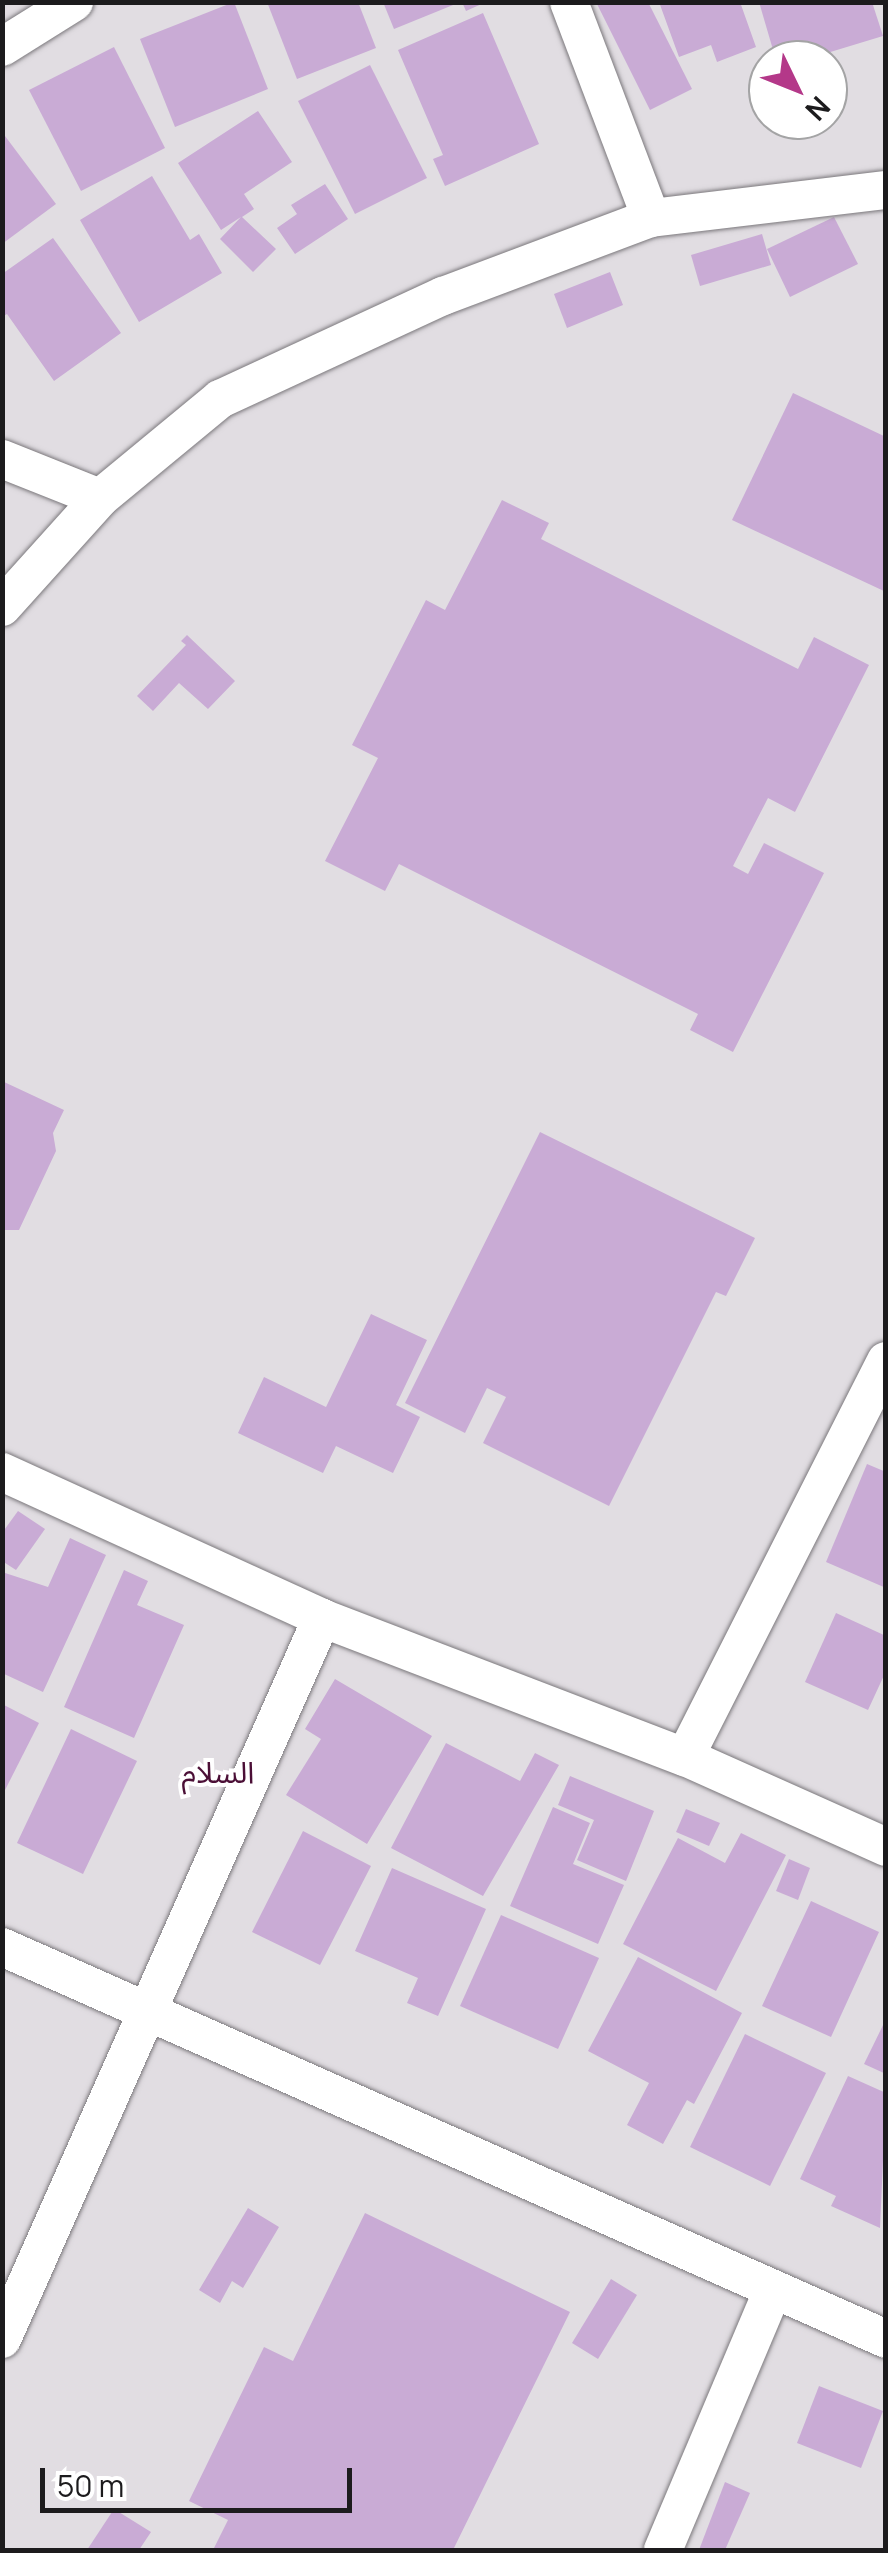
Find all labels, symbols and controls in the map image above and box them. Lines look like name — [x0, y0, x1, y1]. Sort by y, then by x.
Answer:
north arrow — [748, 40, 848, 140]
text: N — [798, 89, 839, 129]
district label: السلام — [182, 1754, 254, 1790]
scale bar — [45, 2448, 358, 2510]
text: 50 m — [57, 2465, 124, 2506]

